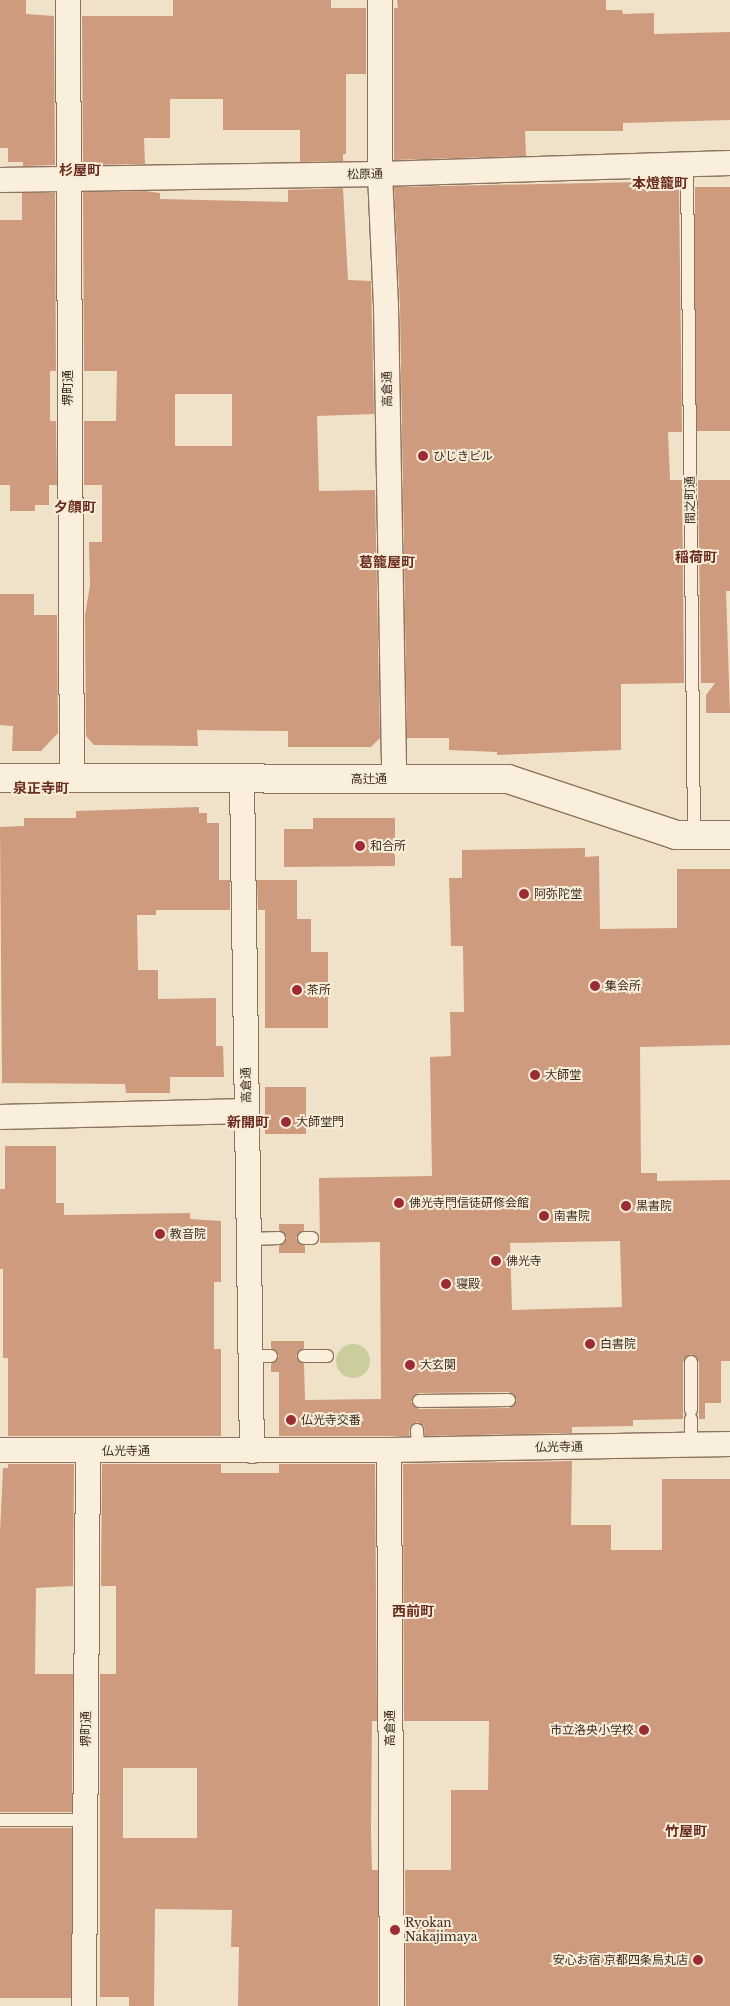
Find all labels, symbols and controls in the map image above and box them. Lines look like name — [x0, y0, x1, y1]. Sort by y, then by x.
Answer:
district label: 杉屋町 — [59, 162, 101, 178]
street label: 松原通 — [347, 166, 383, 182]
district label: 本燈籠町 — [632, 175, 688, 191]
street label: 堺町通 — [61, 370, 75, 406]
street label: 高倉通 — [379, 371, 395, 407]
place label: ひじきビル — [433, 449, 493, 463]
marker: ひじきビル — [417, 450, 429, 462]
street label: 間之町通 — [682, 476, 698, 524]
district label: 夕顔町 — [54, 499, 96, 515]
district label: 稲荷町 — [675, 549, 717, 565]
district label: 葛籠屋町 — [359, 554, 415, 570]
street label: 高辻通 — [351, 772, 387, 786]
district label: 泉正寺町 — [13, 780, 69, 796]
place label: 和合所 — [370, 839, 406, 853]
marker: 和合所 — [354, 840, 366, 852]
place label: 阿弥陀堂 — [534, 887, 582, 901]
marker: 阿弥陀堂 — [518, 888, 530, 900]
place label: 集会所 — [605, 979, 641, 993]
marker: 集会所 — [589, 980, 601, 992]
place label: 茶所 — [307, 983, 331, 997]
marker: 茶所 — [291, 984, 303, 996]
street label: 高倉通 — [238, 1067, 254, 1103]
place label: 大師堂 — [545, 1068, 581, 1082]
marker: 大師堂 — [529, 1069, 541, 1081]
district label: 新開町 — [227, 1114, 269, 1130]
place label: 大師堂門 — [296, 1115, 344, 1129]
marker: 大師堂門 — [280, 1116, 292, 1128]
place label: 佛光寺門信徒研修会館 — [409, 1196, 529, 1210]
marker: 佛光寺門信徒研修会館 — [393, 1197, 405, 1209]
place label: 黒書院 — [636, 1199, 672, 1213]
marker: 黒書院 — [620, 1200, 632, 1212]
place label: 南書院 — [554, 1209, 590, 1223]
marker: 南書院 — [538, 1210, 550, 1222]
place label: 教音院 — [170, 1227, 206, 1241]
marker: 教音院 — [154, 1228, 166, 1240]
place label: 佛光寺 — [506, 1254, 542, 1268]
marker: 佛光寺 — [490, 1255, 502, 1267]
place label: 寝殿 — [456, 1277, 480, 1291]
marker: 寝殿 — [440, 1278, 452, 1290]
place label: 白書院 — [600, 1337, 636, 1351]
marker: 白書院 — [584, 1338, 596, 1350]
place label: 大玄関 — [420, 1358, 456, 1372]
marker: 大玄関 — [404, 1359, 416, 1371]
place label: 仏光寺交番 — [301, 1413, 361, 1427]
marker: 仏光寺交番 — [285, 1414, 297, 1426]
street label: 仏光寺通 — [535, 1439, 583, 1455]
street label: 仏光寺通 — [102, 1444, 150, 1458]
district label: 西前町 — [392, 1603, 434, 1619]
street label: 高倉通 — [383, 1710, 397, 1746]
street label: 堺町通 — [79, 1711, 93, 1747]
place label: 市立洛央小学校 — [550, 1723, 634, 1737]
marker: 市立洛央小学校 — [638, 1724, 650, 1736]
district label: 竹屋町 — [665, 1823, 707, 1839]
place label: Ryokan Nakajimaya — [405, 1916, 477, 1944]
marker: Ryokan Nakajimaya — [389, 1924, 401, 1936]
place label: 安心お宿 京都四条烏丸店 — [553, 1953, 688, 1967]
marker: 安心お宿 京都四条烏丸店 — [692, 1954, 704, 1966]

